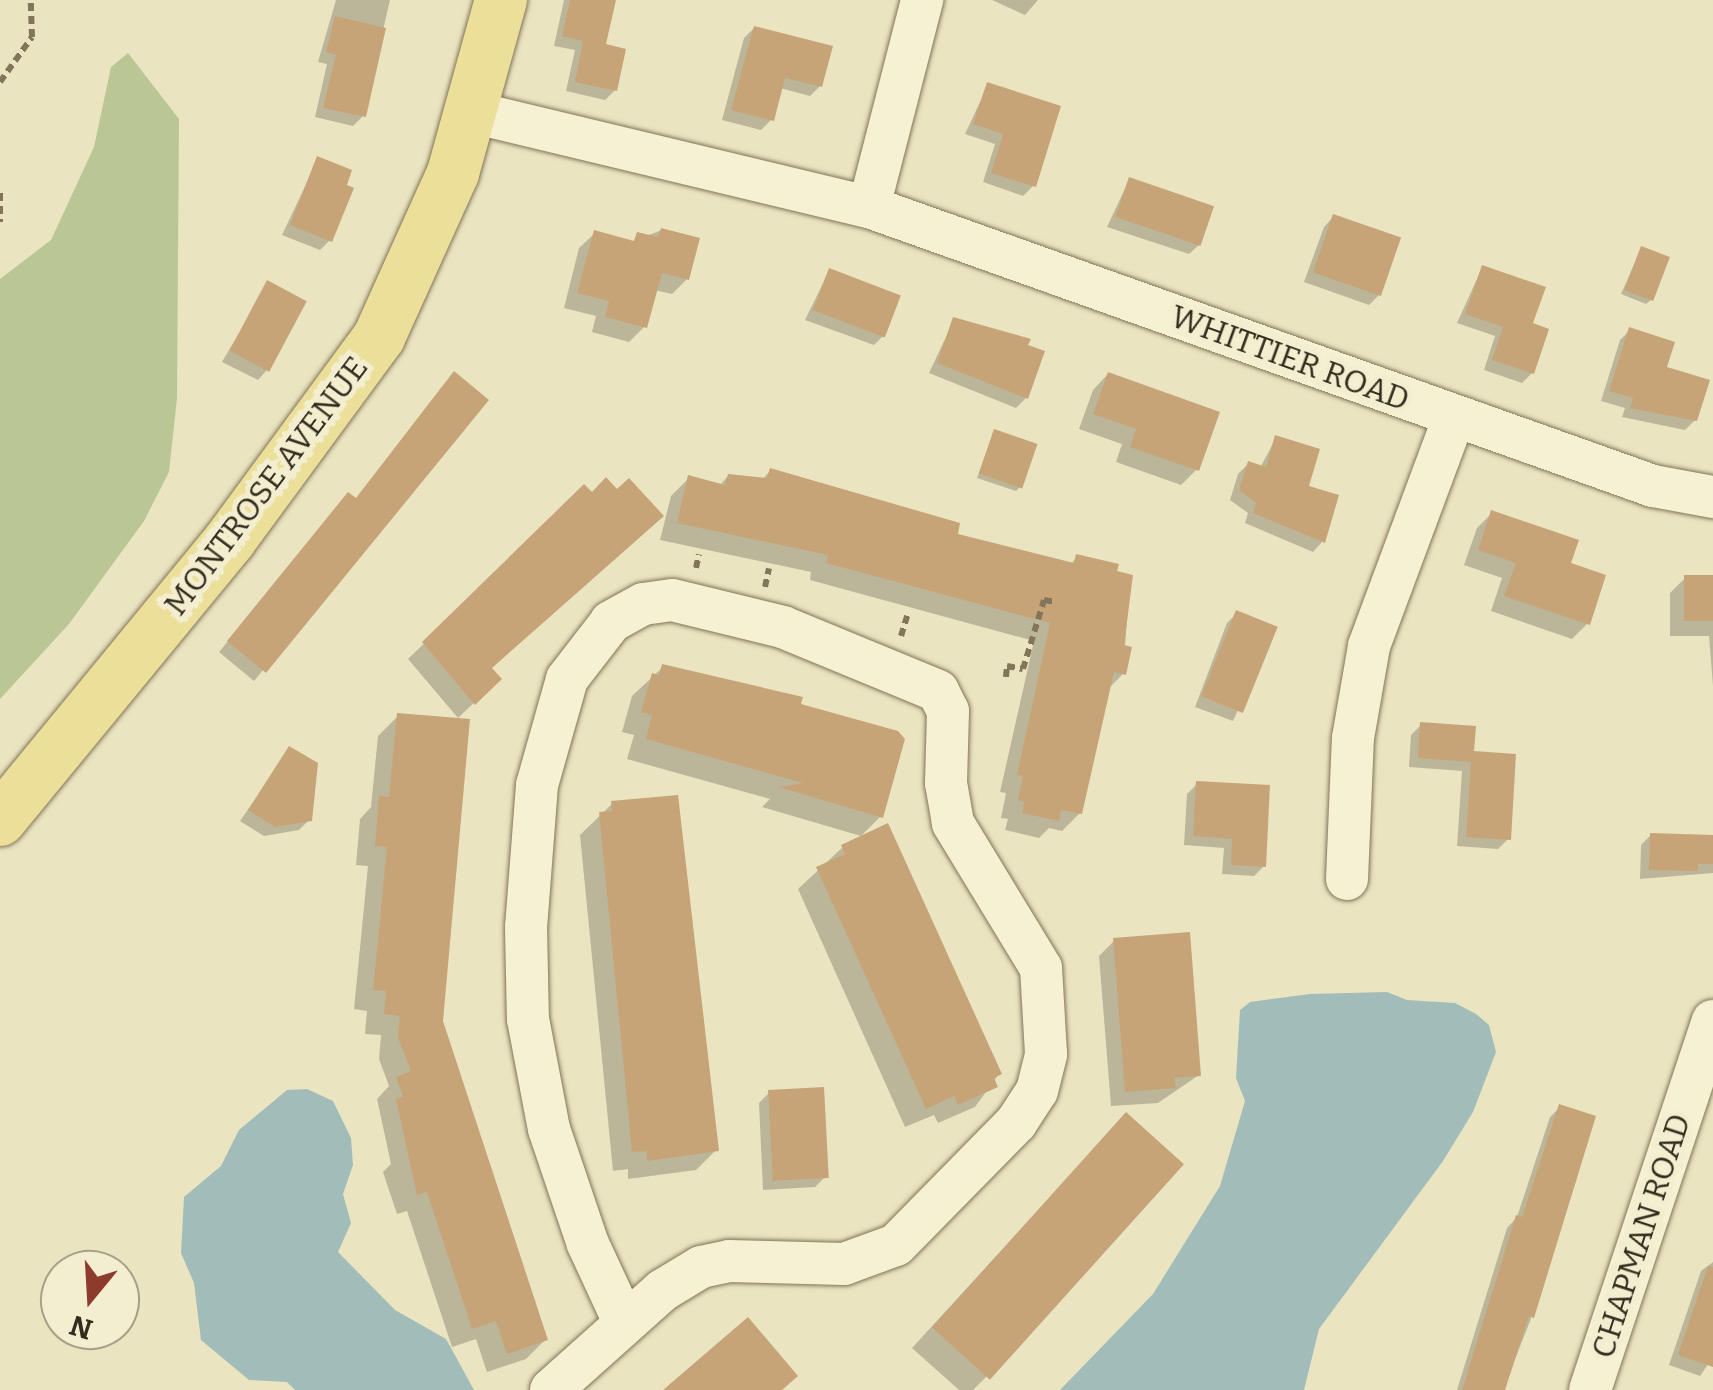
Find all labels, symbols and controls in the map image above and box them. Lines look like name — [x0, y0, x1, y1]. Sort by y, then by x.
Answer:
street label: WHITTIER ROAD — [1165, 297, 1415, 419]
street label: MONTROSE AVENUE — [156, 349, 376, 623]
street label: CHAPMAN ROAD — [1583, 1109, 1699, 1363]
north arrow — [40, 1250, 140, 1350]
text: N — [66, 1308, 97, 1346]

